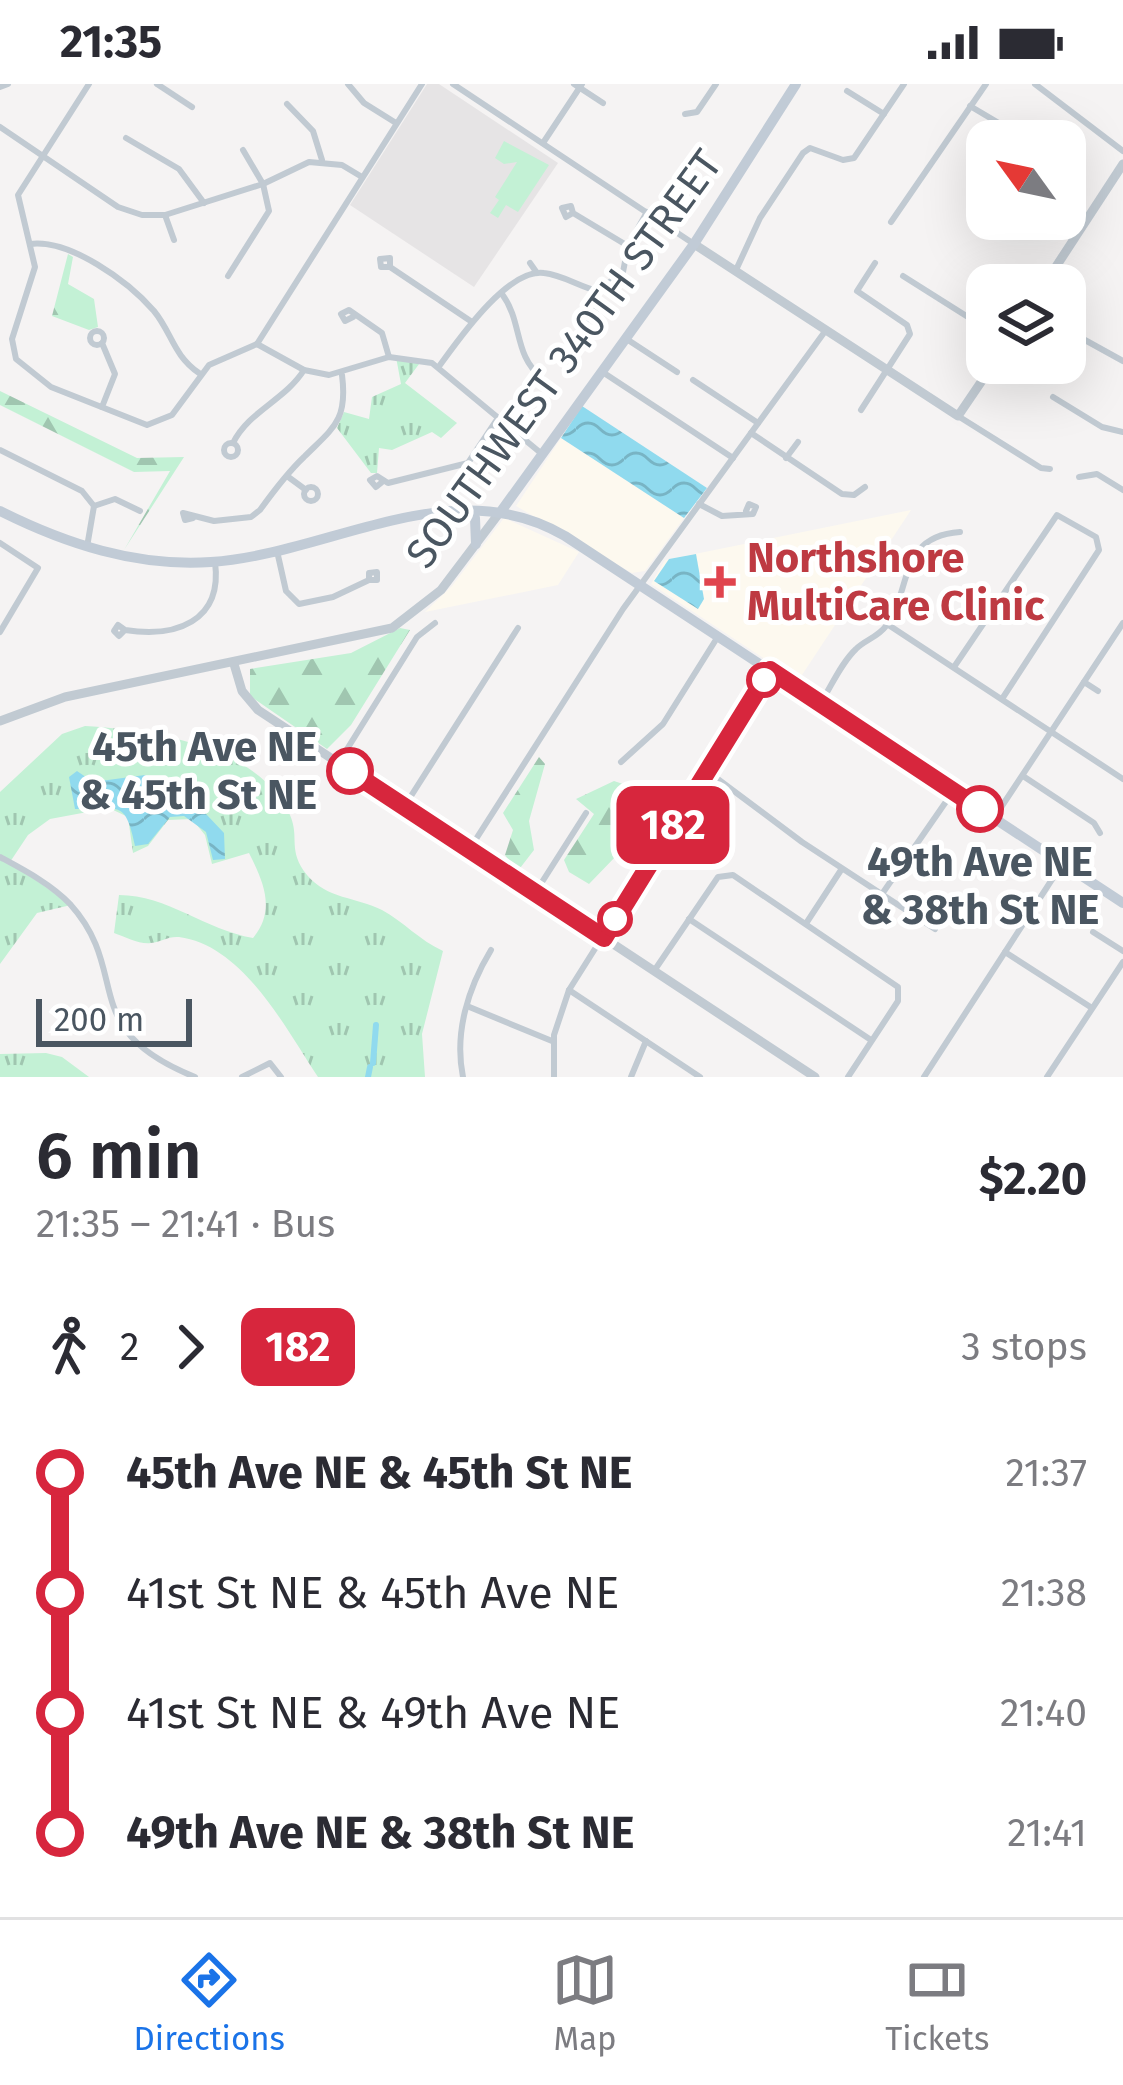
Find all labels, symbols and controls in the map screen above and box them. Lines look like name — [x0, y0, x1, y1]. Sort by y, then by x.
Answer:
text: 21:35 — [60, 15, 162, 69]
north arrow — [966, 120, 1086, 240]
map controls — [966, 120, 1086, 384]
street label: SOUTHWEST 340TH STREET — [396, 140, 733, 578]
button: layers — [966, 264, 1086, 384]
place label: Northshore MultiCare Clinic — [747, 533, 1044, 631]
marker: Northshore MultiCare Clinic — [704, 566, 736, 598]
unlabelled marker — [748, 664, 780, 696]
place label: 45th Ave NE & 45th St NE — [79, 722, 317, 820]
marker: 45th Ave NE & 45th St NE — [328, 749, 372, 793]
line badge: 182 — [604, 786, 742, 864]
marker: 49th Ave NE & 38th St NE — [958, 787, 1002, 831]
text: 182 — [640, 800, 706, 850]
place label: 49th Ave NE & 38th St NE — [861, 837, 1099, 935]
unlabelled marker — [599, 903, 631, 935]
scale bar — [36, 993, 192, 1046]
text: 200 m — [54, 1000, 144, 1040]
text: 6 min — [36, 1116, 202, 1195]
text: $2.20 — [979, 1152, 1087, 1206]
text: 21:35 – 21:41 · Bus — [36, 1201, 335, 1247]
icon: walk — [36, 1314, 102, 1380]
icon: forward — [157, 1314, 223, 1380]
text: 182 — [265, 1322, 331, 1372]
text: 2 — [120, 1324, 139, 1370]
text: 3 stops — [961, 1324, 1087, 1370]
text: 45th Ave NE & 45th St NE — [126, 1446, 632, 1500]
text: 21:37 — [1005, 1450, 1087, 1496]
text: 41st St NE & 45th Ave NE — [126, 1566, 619, 1620]
text: 21:38 — [1001, 1570, 1087, 1616]
text: 41st St NE & 49th Ave NE — [126, 1686, 620, 1740]
text: 21:40 — [1000, 1690, 1087, 1736]
text: 49th Ave NE & 38th St NE — [126, 1806, 634, 1860]
text: 21:41 — [1007, 1810, 1087, 1856]
tab: Directions — [134, 1947, 285, 2059]
tab: Map — [552, 1947, 618, 2059]
tab: Tickets — [885, 1947, 989, 2059]

